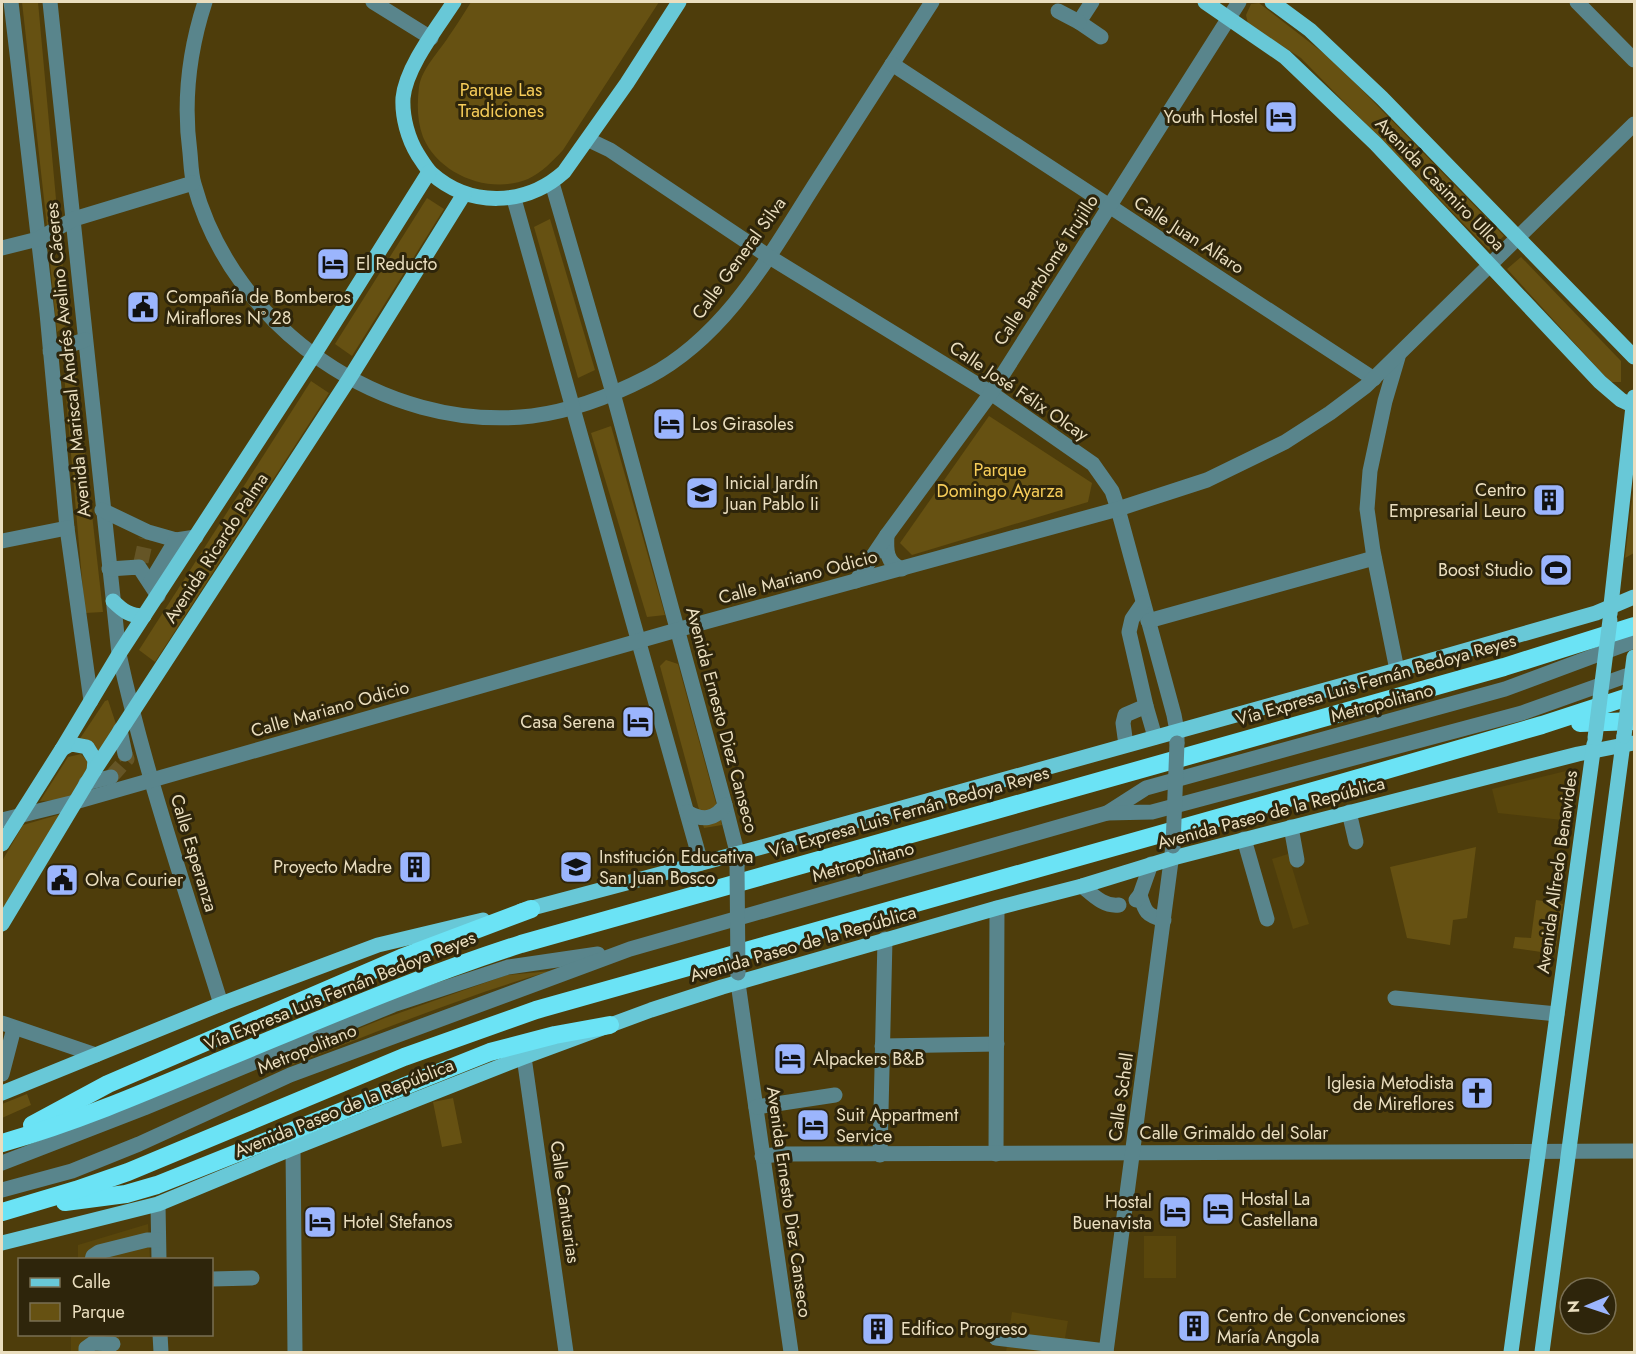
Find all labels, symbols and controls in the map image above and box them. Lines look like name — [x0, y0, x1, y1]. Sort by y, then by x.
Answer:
park label: Parque Las Tradiciones — [458, 77, 544, 124]
hotel icon: Youth Hostel — [1263, 99, 1299, 135]
place label: Youth Hostel — [1164, 104, 1258, 130]
street label: Avenida Casimiro Ulloa — [1369, 111, 1511, 257]
street label: Calle Bartolomé Trujillo — [987, 189, 1105, 351]
street label: Calle Juan Alfaro — [1129, 190, 1249, 281]
street label: Calle General Silva — [686, 191, 792, 325]
street label: Avenida Mariscal Andrés Avelino Cáceres — [39, 201, 97, 519]
hotel icon: El Reducto — [315, 246, 351, 282]
place label: El Reducto — [356, 251, 437, 277]
place label: Compañía de Bomberos Miraflores Nº 28 — [166, 284, 351, 331]
public building icon: Compañía de Bomberos Miraflores Nº 28 — [125, 289, 161, 325]
street label: Calle José Félix Olcay — [944, 335, 1094, 447]
hotel icon: Los Girasoles — [651, 406, 687, 442]
place label: Los Girasoles — [692, 411, 794, 437]
park label: Parque Domingo Ayarza — [937, 457, 1063, 504]
street label: Avenida Ricardo Palma — [157, 468, 275, 628]
place label: Inicial Jardín Juan Pablo Ii — [723, 470, 819, 517]
school or university icon: Inicial Jardín Juan Pablo Ii — [684, 475, 720, 511]
place label: Centro Empresarial Leuro — [1389, 477, 1526, 524]
building icon: Centro Empresarial Leuro — [1531, 482, 1567, 518]
street label: Calle Mariano Odicio — [716, 543, 881, 611]
sports icon: Boost Studio — [1538, 552, 1574, 588]
place label: Boost Studio — [1438, 557, 1533, 583]
street label: Avenida Ernesto Diez Canseco — [679, 604, 765, 836]
street label: Vía Expresa Luis Fernán Bedoya Reyes — [1233, 627, 1519, 733]
street label: Calle Mariano Odicio — [248, 674, 412, 744]
street label: Metropolitano — [1328, 677, 1436, 729]
hotel icon: Casa Serena — [620, 704, 656, 740]
place label: Casa Serena — [520, 709, 615, 735]
street label: Vía Expresa Luis Fernán Bedoya Reyes — [766, 759, 1052, 865]
street label: Avenida Alfredo Benavides — [1530, 769, 1584, 975]
street label: Avenida Paseo de la República — [1154, 770, 1388, 856]
street label: Calle Esperanza — [164, 791, 224, 915]
street label: Metropolitano — [809, 835, 917, 889]
place label: Institución Educativa San Juan Bosco — [599, 844, 753, 891]
building icon: Proyecto Madre — [397, 849, 433, 885]
school or university icon: Institución Educativa San Juan Bosco — [558, 849, 594, 885]
place label: Proyecto Madre — [273, 854, 392, 880]
public building icon: Olva Courier — [44, 862, 80, 898]
place label: Olva Courier — [85, 867, 184, 893]
street label: Avenida Paseo de la República — [687, 899, 919, 989]
street label: Vía Expresa Luis Fernán Bedoya Reyes — [200, 925, 480, 1057]
street label: Metropolitano — [253, 1017, 361, 1081]
hotel icon: Alpackers B&B — [772, 1041, 808, 1077]
place label: Alpackers B&B — [813, 1046, 925, 1072]
street label: Calle Schell — [1102, 1051, 1140, 1143]
street label: Avenida Paseo de la República — [230, 1052, 458, 1164]
place label: Iglesia Metodista de Mireflores — [1327, 1070, 1454, 1117]
church icon: Iglesia Metodista de Mireflores — [1459, 1075, 1495, 1111]
street label: Avenida Ernesto Diez Canseco — [760, 1085, 818, 1319]
place label: Suit Appartment Service — [836, 1102, 959, 1149]
hotel icon: Suit Appartment Service — [795, 1107, 831, 1143]
street label: Calle Grimaldo del Solar — [1140, 1120, 1329, 1146]
street label: Calle Cantuarias — [544, 1139, 586, 1265]
place label: Hostal La Castellana — [1241, 1186, 1318, 1233]
place label: Hostal Buenavista — [1072, 1189, 1152, 1236]
hotel icon: Hostal La Castellana — [1200, 1191, 1236, 1227]
hotel icon: Hostal Buenavista — [1157, 1194, 1193, 1230]
hotel icon: Hotel Stefanos — [302, 1204, 338, 1240]
place label: Hotel Stefanos — [343, 1209, 453, 1235]
legend — [18, 1258, 213, 1336]
text: Calle — [72, 1269, 111, 1295]
north arrow — [1558, 1276, 1618, 1336]
text: Parque — [72, 1299, 125, 1325]
text: N — [1562, 1300, 1585, 1313]
place label: Centro de Convenciones María Angola — [1217, 1303, 1405, 1350]
building icon: Centro de Convenciones María Angola — [1176, 1308, 1212, 1344]
building icon: Edifico Progreso — [860, 1311, 896, 1347]
place label: Edifico Progreso — [901, 1316, 1027, 1342]

